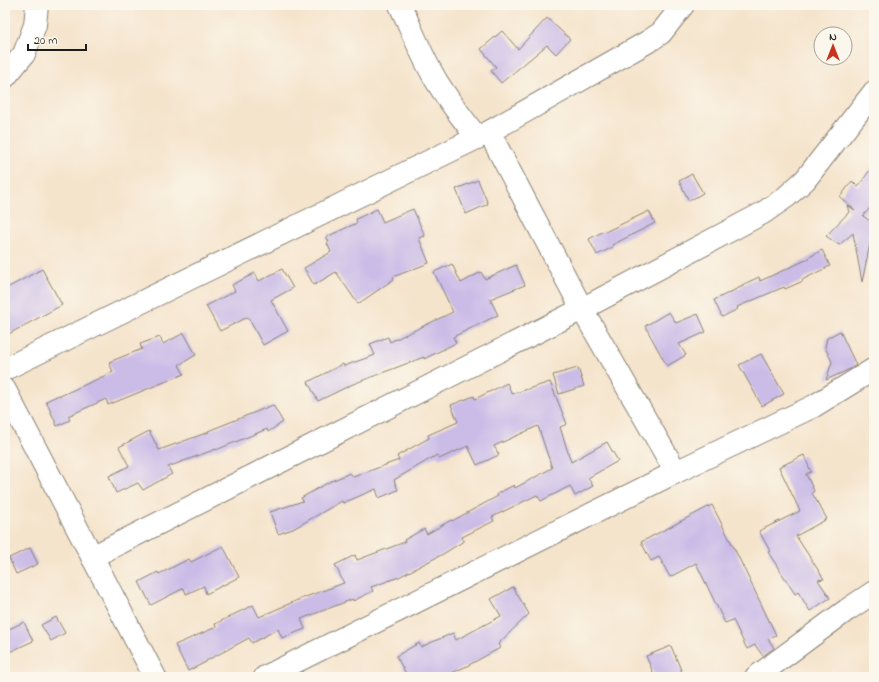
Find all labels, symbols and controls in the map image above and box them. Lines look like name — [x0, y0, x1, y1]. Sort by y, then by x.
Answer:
scale bar — [28, 26, 86, 52]
north arrow — [813, 26, 853, 66]
text: N — [829, 29, 837, 45]
text: 20 m — [34, 32, 57, 50]

